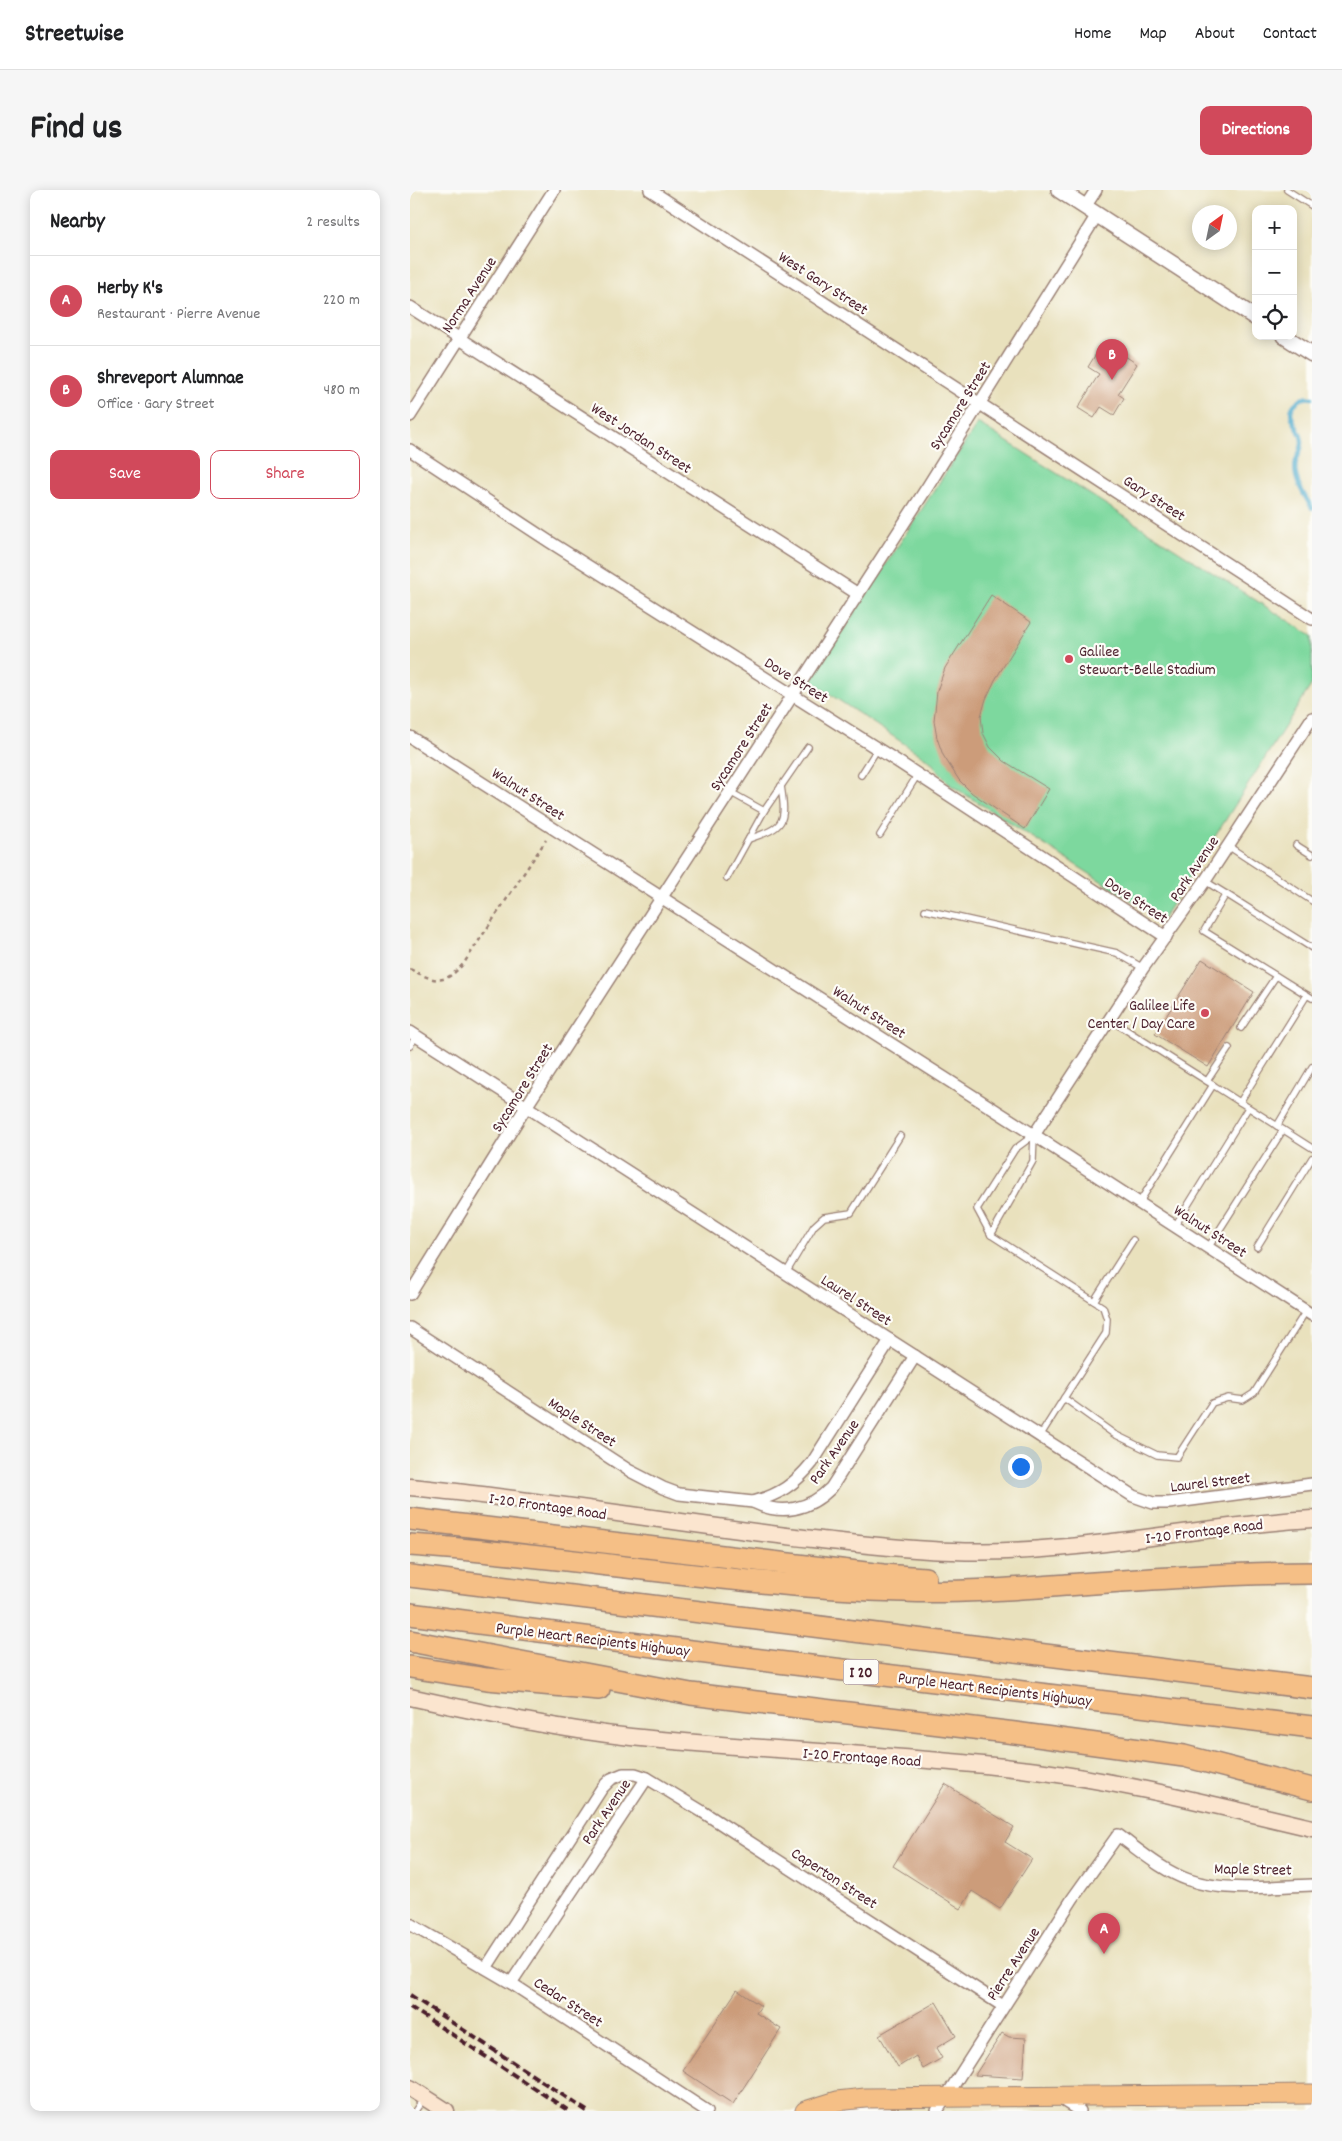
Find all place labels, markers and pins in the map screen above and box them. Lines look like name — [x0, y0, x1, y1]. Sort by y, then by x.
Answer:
pin: B — [1096, 339, 1128, 380]
place label: Galilee Stewart-Belle Stadium — [1079, 641, 1216, 682]
marker: Galilee Stewart-Belle Stadium — [1063, 653, 1075, 665]
place label: Galilee Life Center / Day Care — [1088, 995, 1195, 1036]
marker: Galilee Life Center / Day Care — [1199, 1007, 1211, 1019]
pin: A — [1088, 1913, 1120, 1954]

